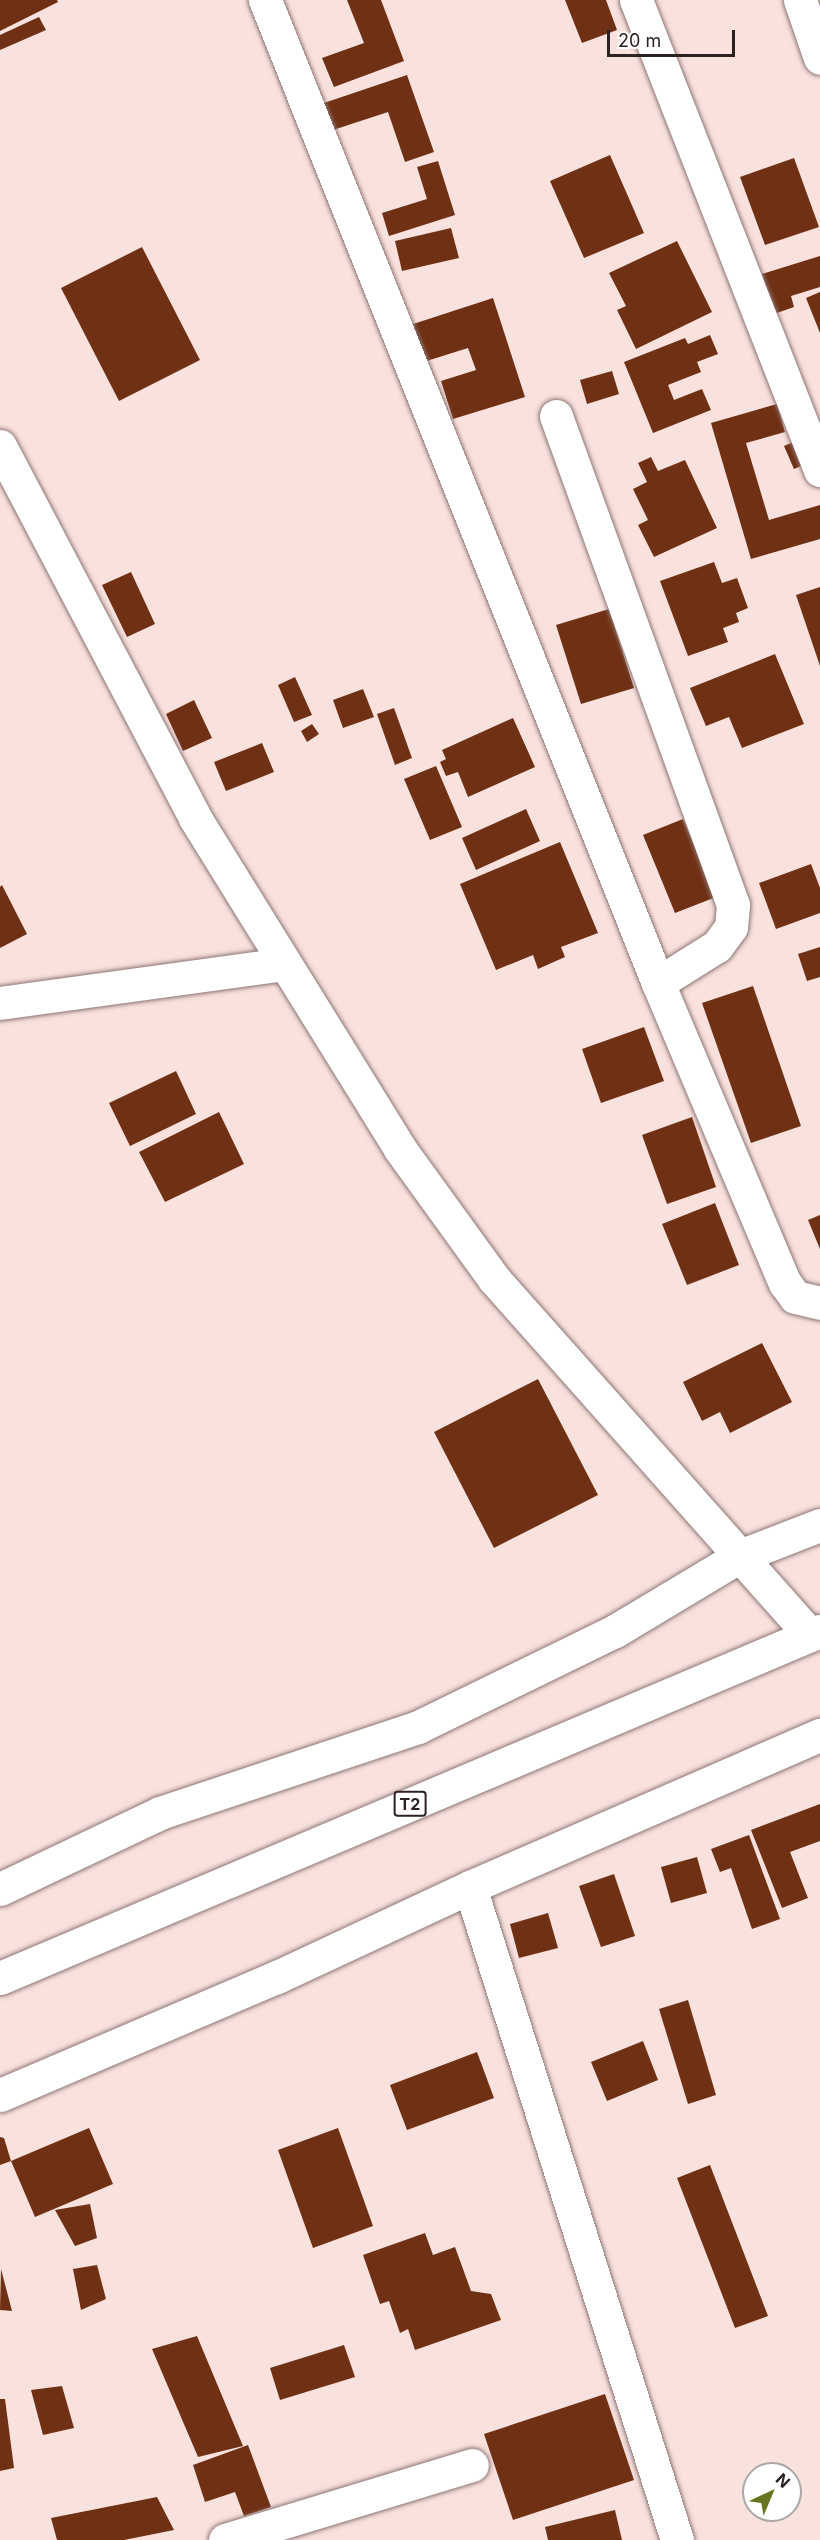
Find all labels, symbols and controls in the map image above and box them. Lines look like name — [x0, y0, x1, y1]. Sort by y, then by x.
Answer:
scale bar — [610, 18, 738, 56]
text: 20 m — [618, 30, 661, 51]
road number: T2 — [394, 1791, 426, 1817]
north arrow — [742, 2462, 802, 2522]
text: N — [772, 2469, 794, 2492]

